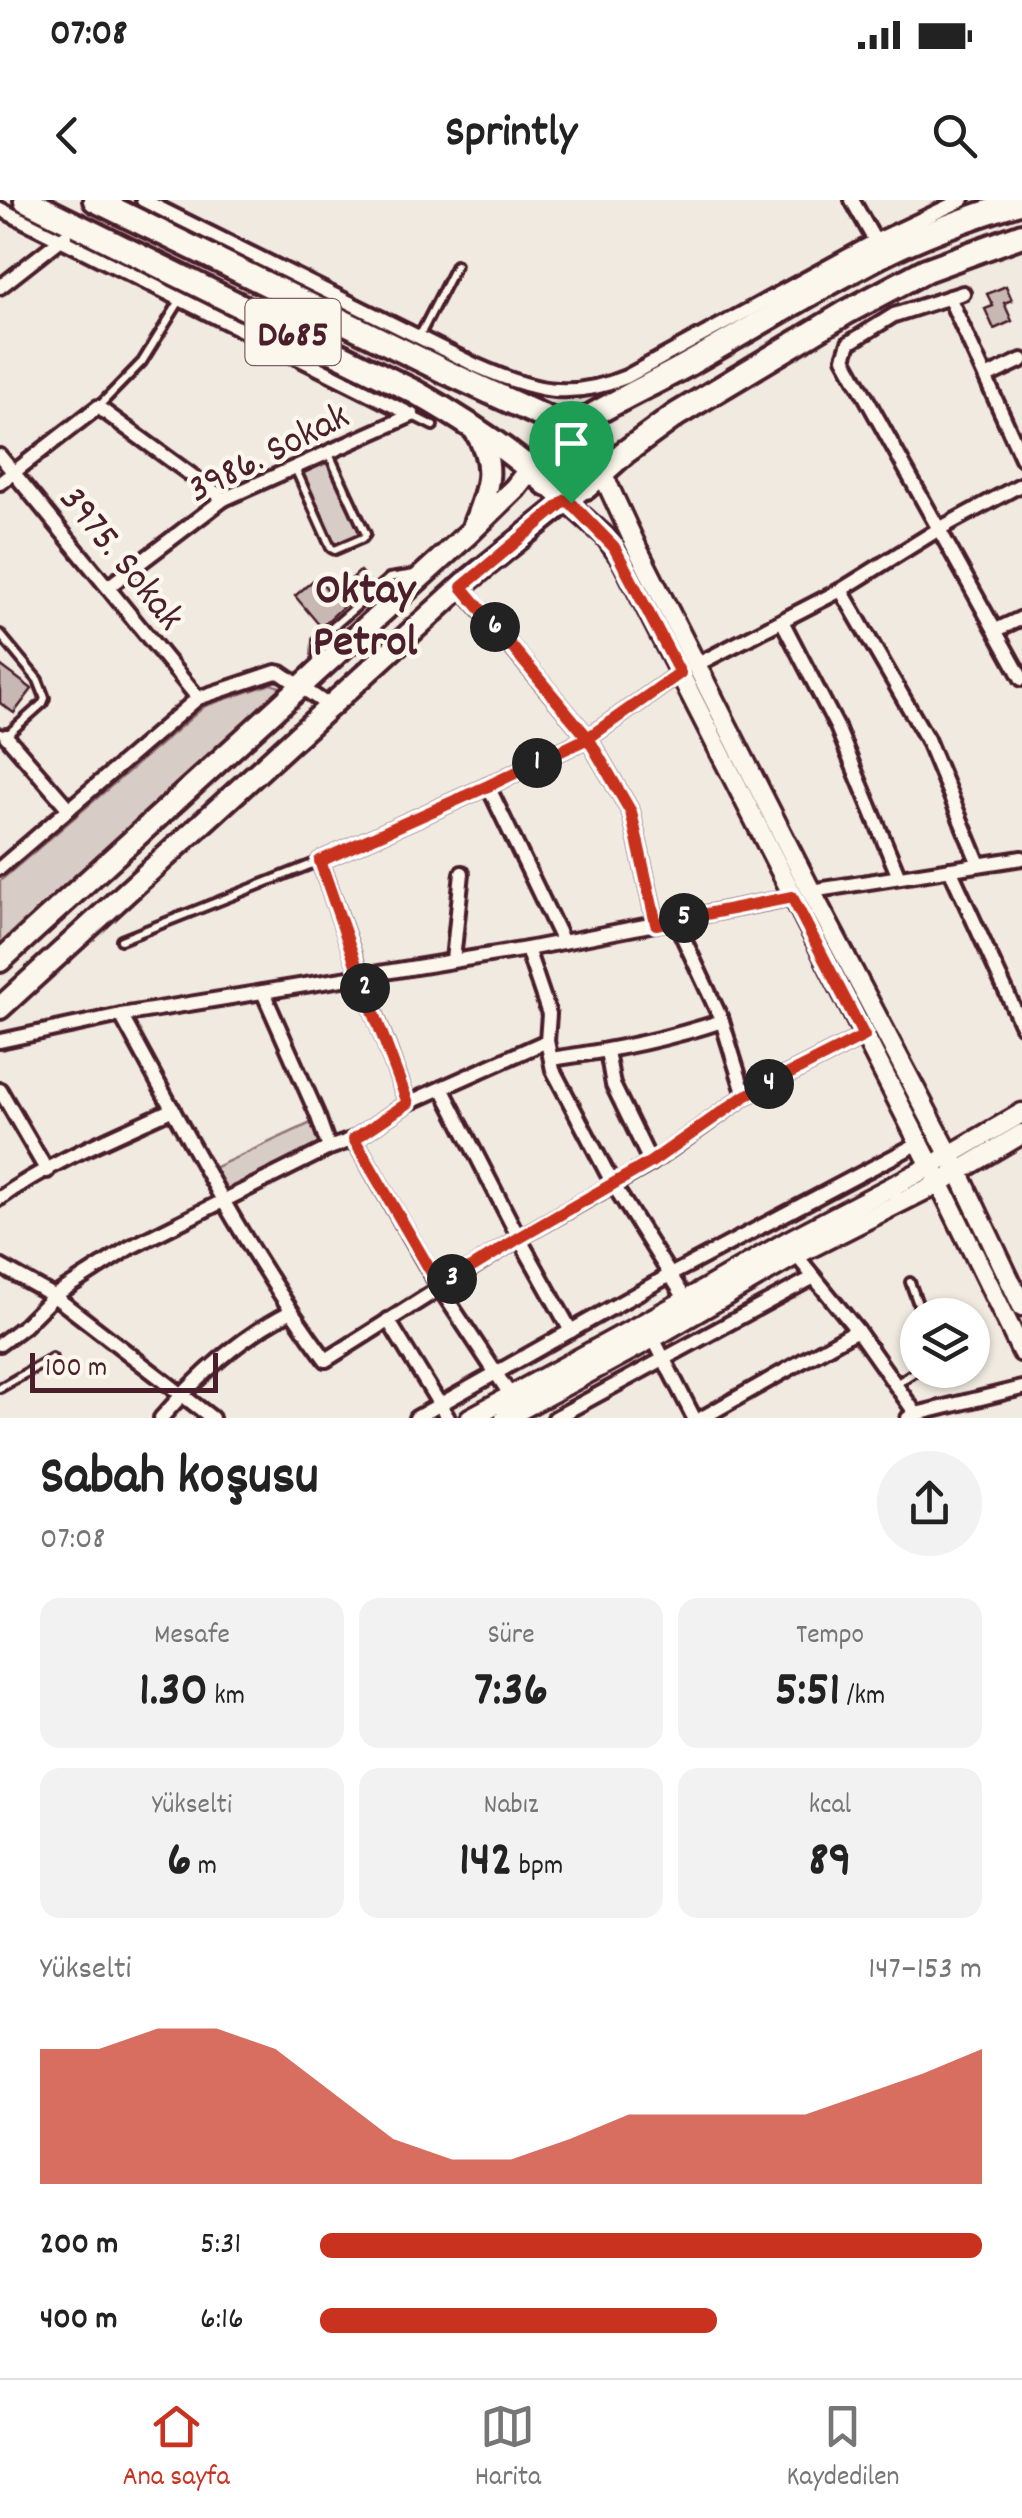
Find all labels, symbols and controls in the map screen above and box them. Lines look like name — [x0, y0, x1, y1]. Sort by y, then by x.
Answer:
text: 07:08 — [50, 8, 128, 63]
text: Sprintly — [445, 103, 577, 167]
icon: back — [40, 108, 95, 163]
icon: search — [927, 108, 982, 163]
road number: D685 — [246, 299, 340, 365]
street label: 3986. Sokak — [179, 391, 361, 521]
pin — [529, 401, 614, 504]
icon: arrive — [544, 416, 599, 471]
street label: 3975. Sokak — [42, 475, 195, 645]
district label: Oktay Petrol — [313, 561, 417, 677]
pin: 6 — [470, 602, 520, 652]
text: 6 — [488, 607, 502, 647]
pin: 1 — [512, 738, 562, 788]
text: 1 — [534, 743, 540, 783]
pin: 5 — [659, 893, 709, 943]
text: 5 — [678, 898, 690, 938]
pin: 2 — [340, 963, 390, 1013]
text: 2 — [359, 968, 371, 1008]
pin: 4 — [744, 1059, 794, 1109]
text: 4 — [763, 1064, 775, 1104]
pin: 3 — [427, 1254, 477, 1304]
text: 3 — [446, 1259, 458, 1299]
map controls — [900, 1298, 990, 1388]
button: layers — [900, 1298, 990, 1388]
scale bar — [30, 1348, 218, 1392]
text: 100 m — [45, 1350, 107, 1390]
text: Sabah koşusu — [40, 1441, 319, 1520]
button: share — [877, 1451, 982, 1556]
text: 07:08 — [40, 1518, 105, 1564]
text: Mesafe — [154, 1617, 230, 1657]
text: Süre — [487, 1617, 535, 1657]
text: Tempo — [796, 1617, 864, 1657]
text: 1.30 — [139, 1657, 208, 1729]
text: 7:36 — [474, 1657, 548, 1729]
text: 5:51 — [775, 1657, 840, 1729]
text: km — [208, 1678, 245, 1718]
text: /km — [840, 1678, 885, 1718]
text: Yükselti — [152, 1787, 232, 1827]
text: Nabız — [484, 1787, 538, 1827]
text: kcal — [809, 1787, 851, 1827]
text: 6 — [167, 1827, 191, 1899]
text: 142 — [459, 1827, 512, 1899]
text: 89 — [809, 1827, 851, 1899]
text: m — [191, 1848, 217, 1888]
text: bpm — [512, 1848, 563, 1888]
text: Yükselti — [40, 1948, 131, 1994]
text: 147–153 m — [868, 1948, 982, 1994]
text: 200 m — [40, 2223, 118, 2269]
text: 5:31 — [200, 2223, 241, 2269]
text: 400 m — [40, 2298, 117, 2344]
text: 6:16 — [200, 2298, 244, 2344]
tab: Ana sayfa — [123, 2399, 230, 2499]
tab: Harita — [475, 2399, 541, 2499]
tab: Kaydedilen — [786, 2399, 899, 2499]

